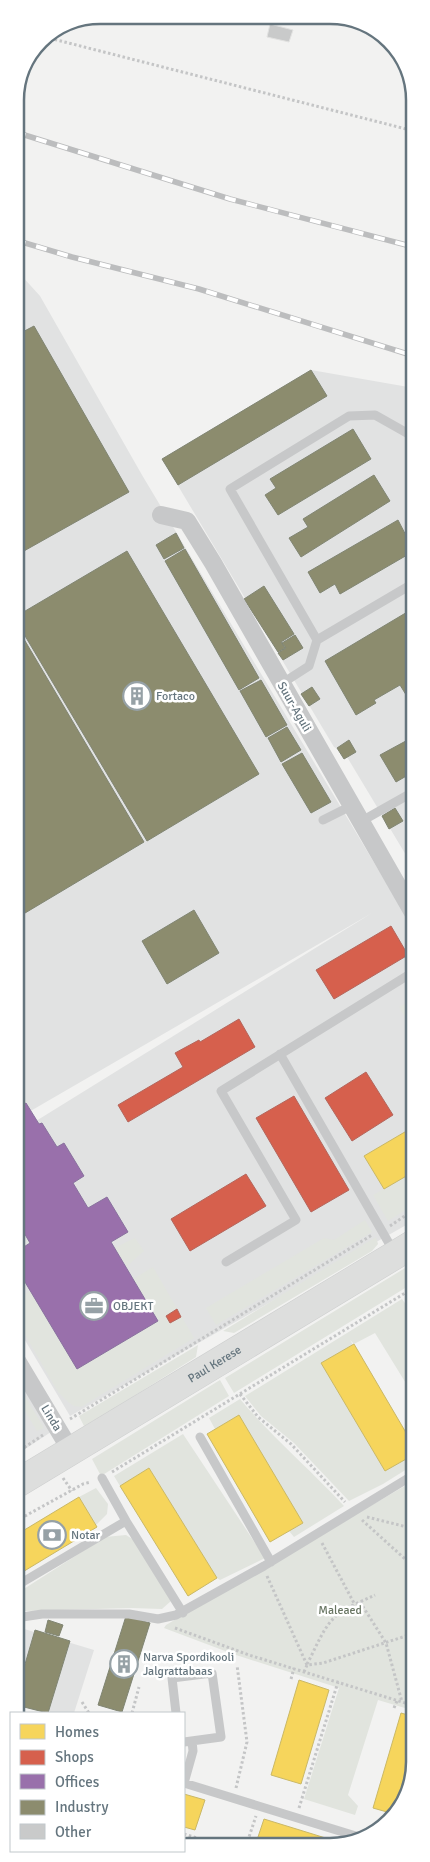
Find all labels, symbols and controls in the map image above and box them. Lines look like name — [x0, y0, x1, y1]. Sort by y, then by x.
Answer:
street label: Suur-Aguli — [274, 679, 314, 735]
building icon: Fortaco — [122, 681, 152, 711]
place label: Fortaco — [156, 689, 195, 704]
office icon: OBJEKT — [79, 1291, 109, 1321]
place label: OBJEKT — [113, 1299, 153, 1314]
street label: Paul Kerese — [185, 1342, 244, 1386]
street label: Linda — [37, 1402, 65, 1434]
bank icon: Notar — [37, 1520, 67, 1550]
place label: Notar — [71, 1528, 101, 1543]
park label: Maleaed — [318, 1603, 362, 1618]
building icon: Narva Spordikooli Jalgrattabaas — [109, 1649, 139, 1679]
place label: Narva Spordikooli Jalgrattabaas — [143, 1650, 234, 1679]
legend — [10, 1712, 185, 1852]
text: Homes — [55, 1723, 99, 1741]
text: Shops — [55, 1748, 94, 1766]
text: Offices — [55, 1773, 100, 1791]
text: Industry — [55, 1798, 108, 1816]
text: Other — [55, 1823, 92, 1841]

